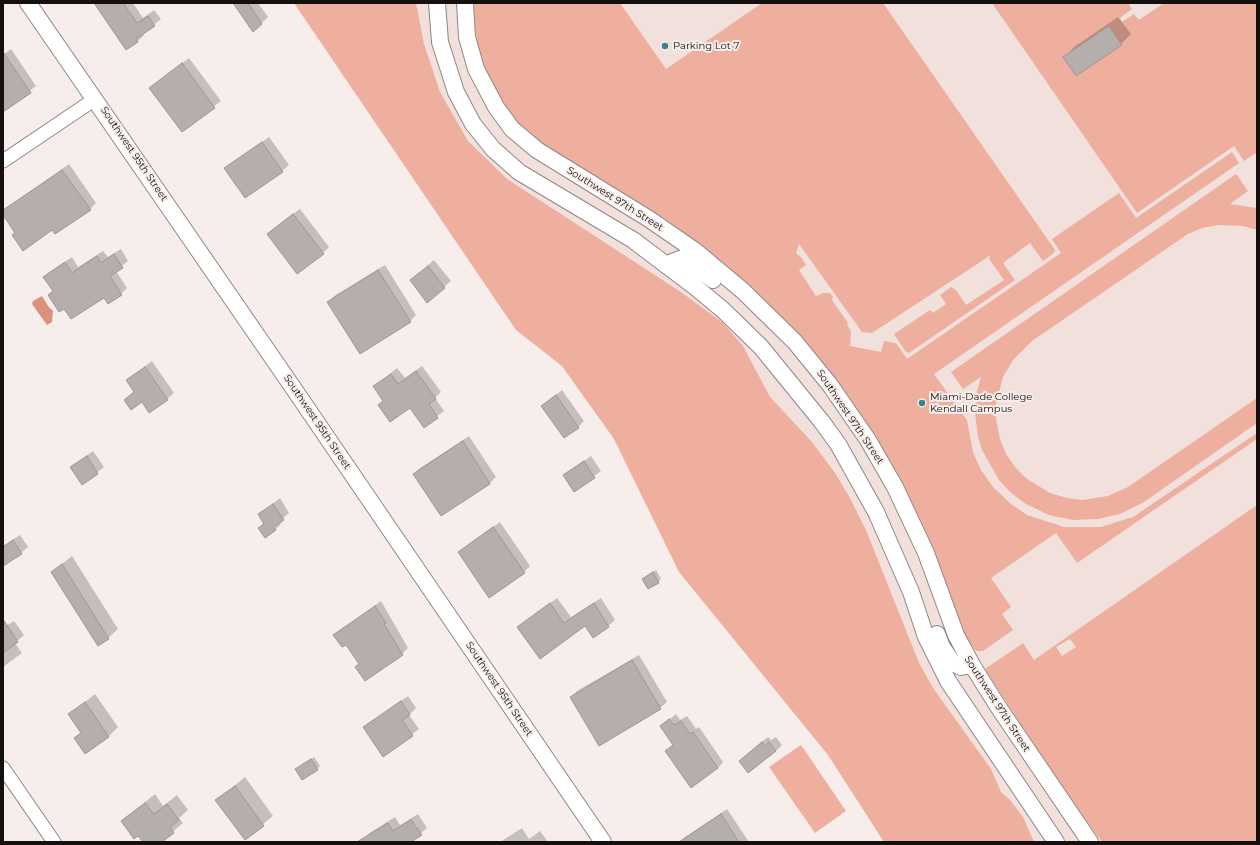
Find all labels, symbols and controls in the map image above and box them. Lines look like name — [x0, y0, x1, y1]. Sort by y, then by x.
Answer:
place label: Parking Lot 7 — [673, 40, 739, 52]
marker: Parking Lot 7 — [660, 41, 670, 51]
street label: Southwest 95th Street — [98, 104, 170, 204]
street label: Southwest 97th Street — [565, 164, 665, 234]
street label: Southwest 97th Street — [814, 367, 886, 467]
street label: Southwest 95th Street — [281, 372, 353, 472]
place label: Miami-Dade College Kendall Campus — [930, 391, 1032, 414]
marker: Miami-Dade College Kendall Campus — [917, 398, 927, 408]
street label: Southwest 95th Street — [463, 639, 535, 739]
street label: Southwest 97th Street — [962, 654, 1032, 754]

